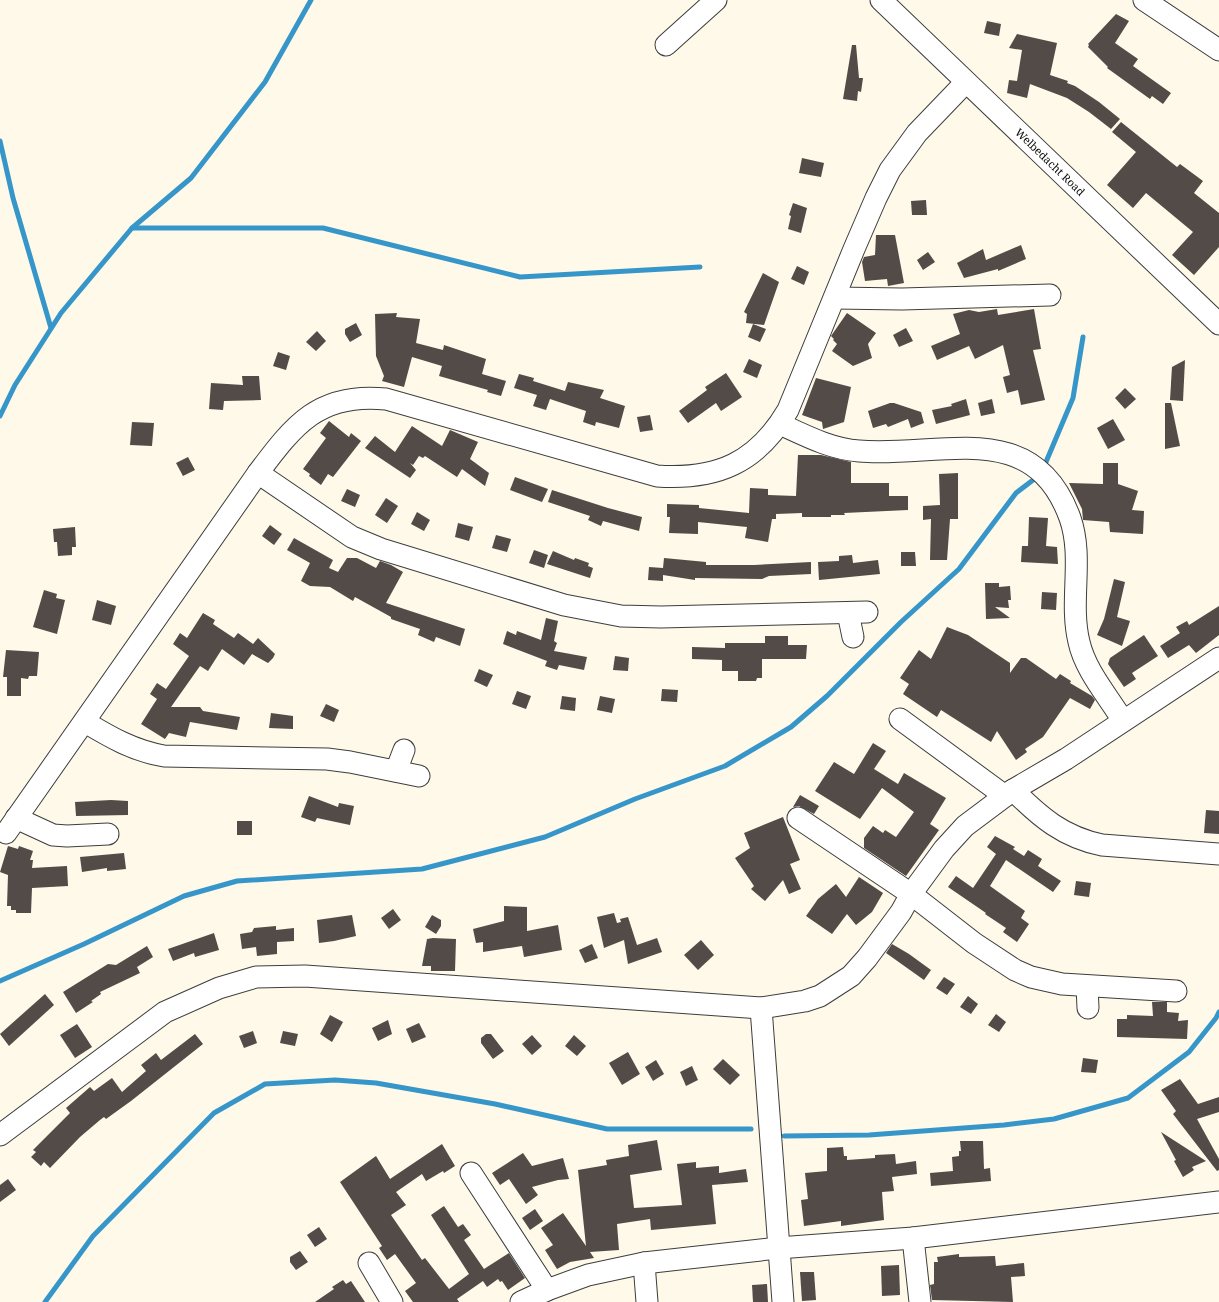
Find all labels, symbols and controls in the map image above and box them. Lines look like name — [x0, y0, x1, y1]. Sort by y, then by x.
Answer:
street label: Welbedacht Road — [1012, 125, 1089, 199]

